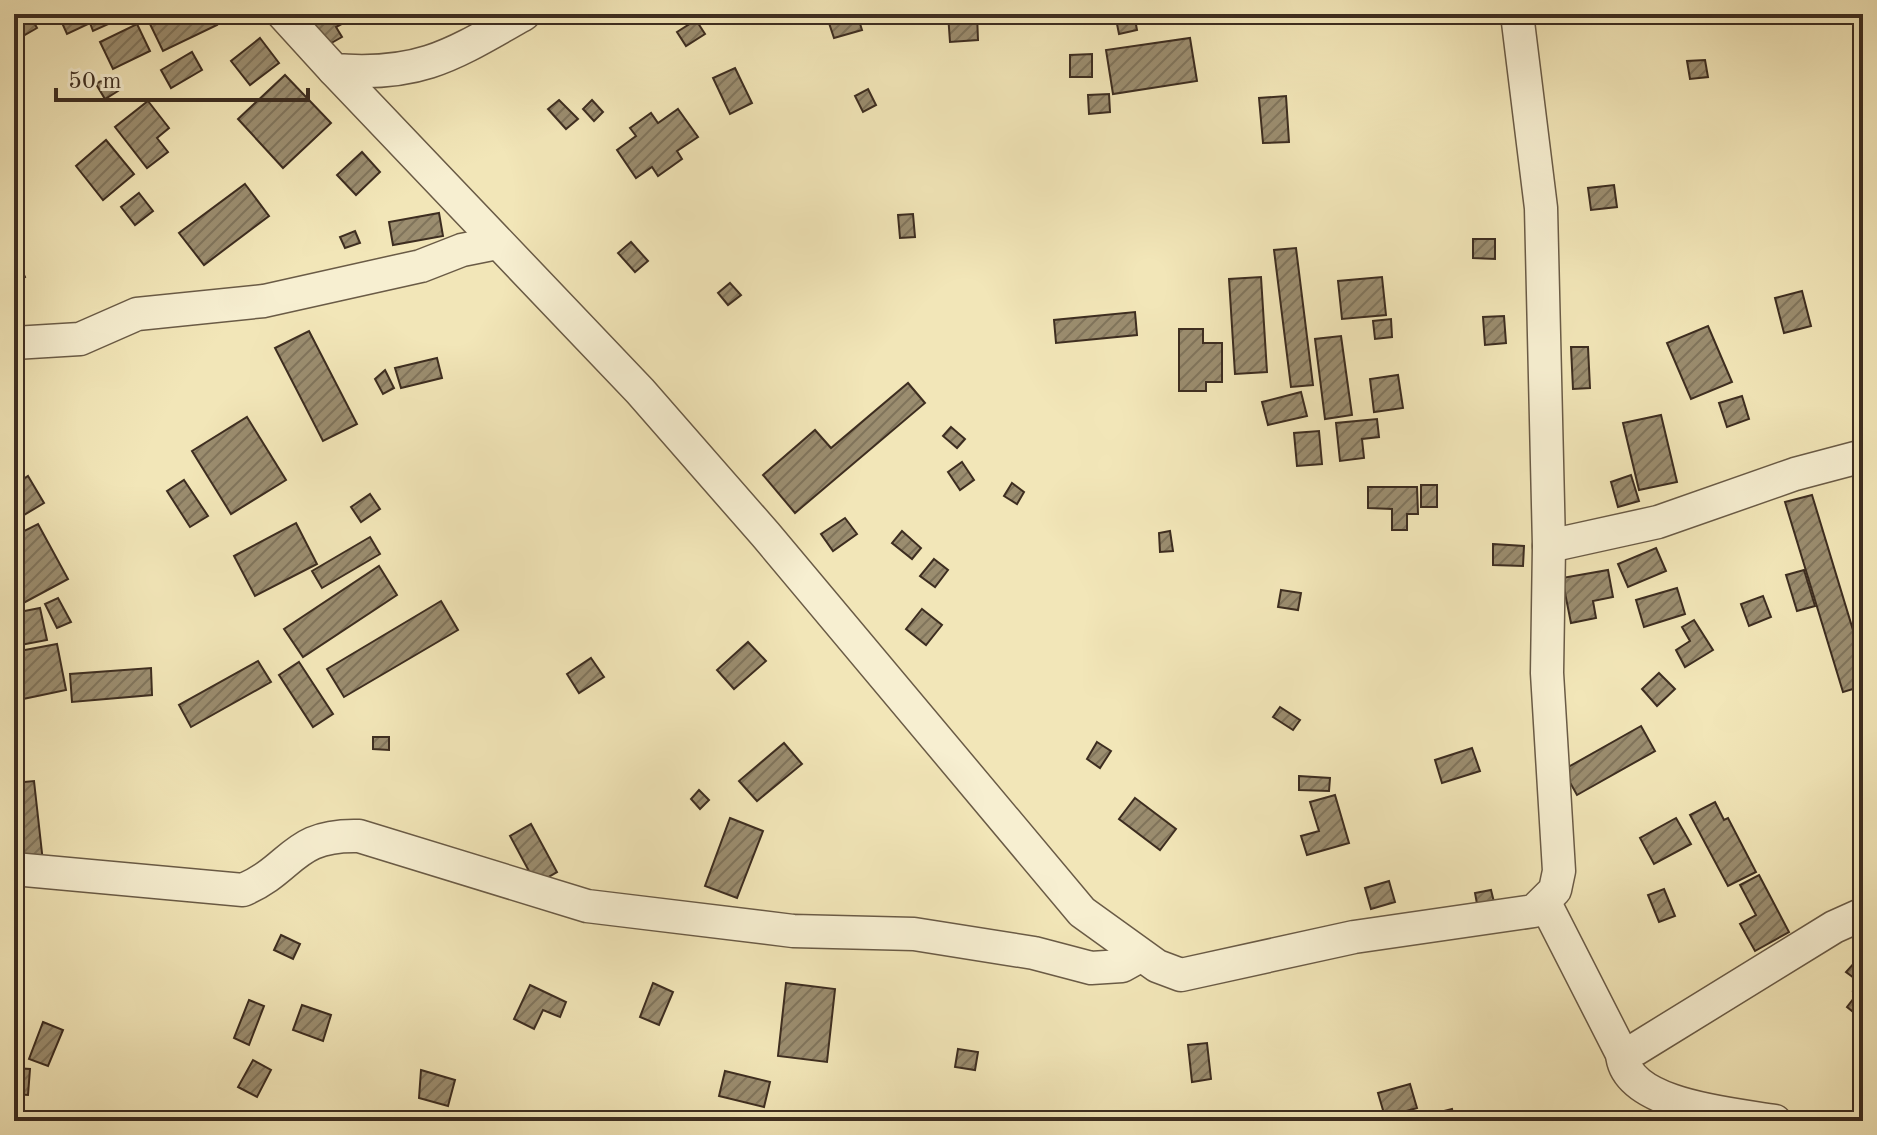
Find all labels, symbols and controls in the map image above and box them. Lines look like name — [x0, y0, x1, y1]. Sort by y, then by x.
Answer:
scale bar — [56, 52, 308, 102]
text: 50 m — [68, 70, 122, 94]

